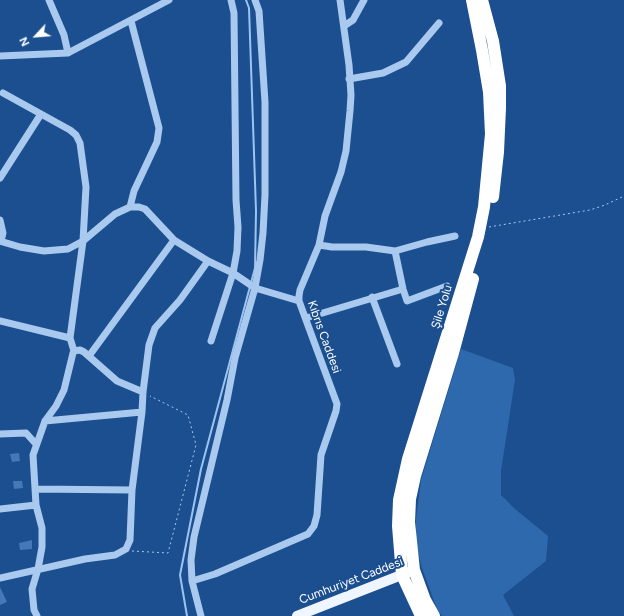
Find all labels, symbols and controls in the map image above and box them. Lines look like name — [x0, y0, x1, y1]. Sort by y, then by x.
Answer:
north arrow — [16, 16, 56, 56]
text: N — [17, 35, 32, 48]
street label: Şile Yolu — [429, 283, 455, 331]
street label: Kıbrıs Caddesi — [304, 299, 344, 375]
street label: Cumhuriyet Caddesi — [297, 555, 405, 607]

